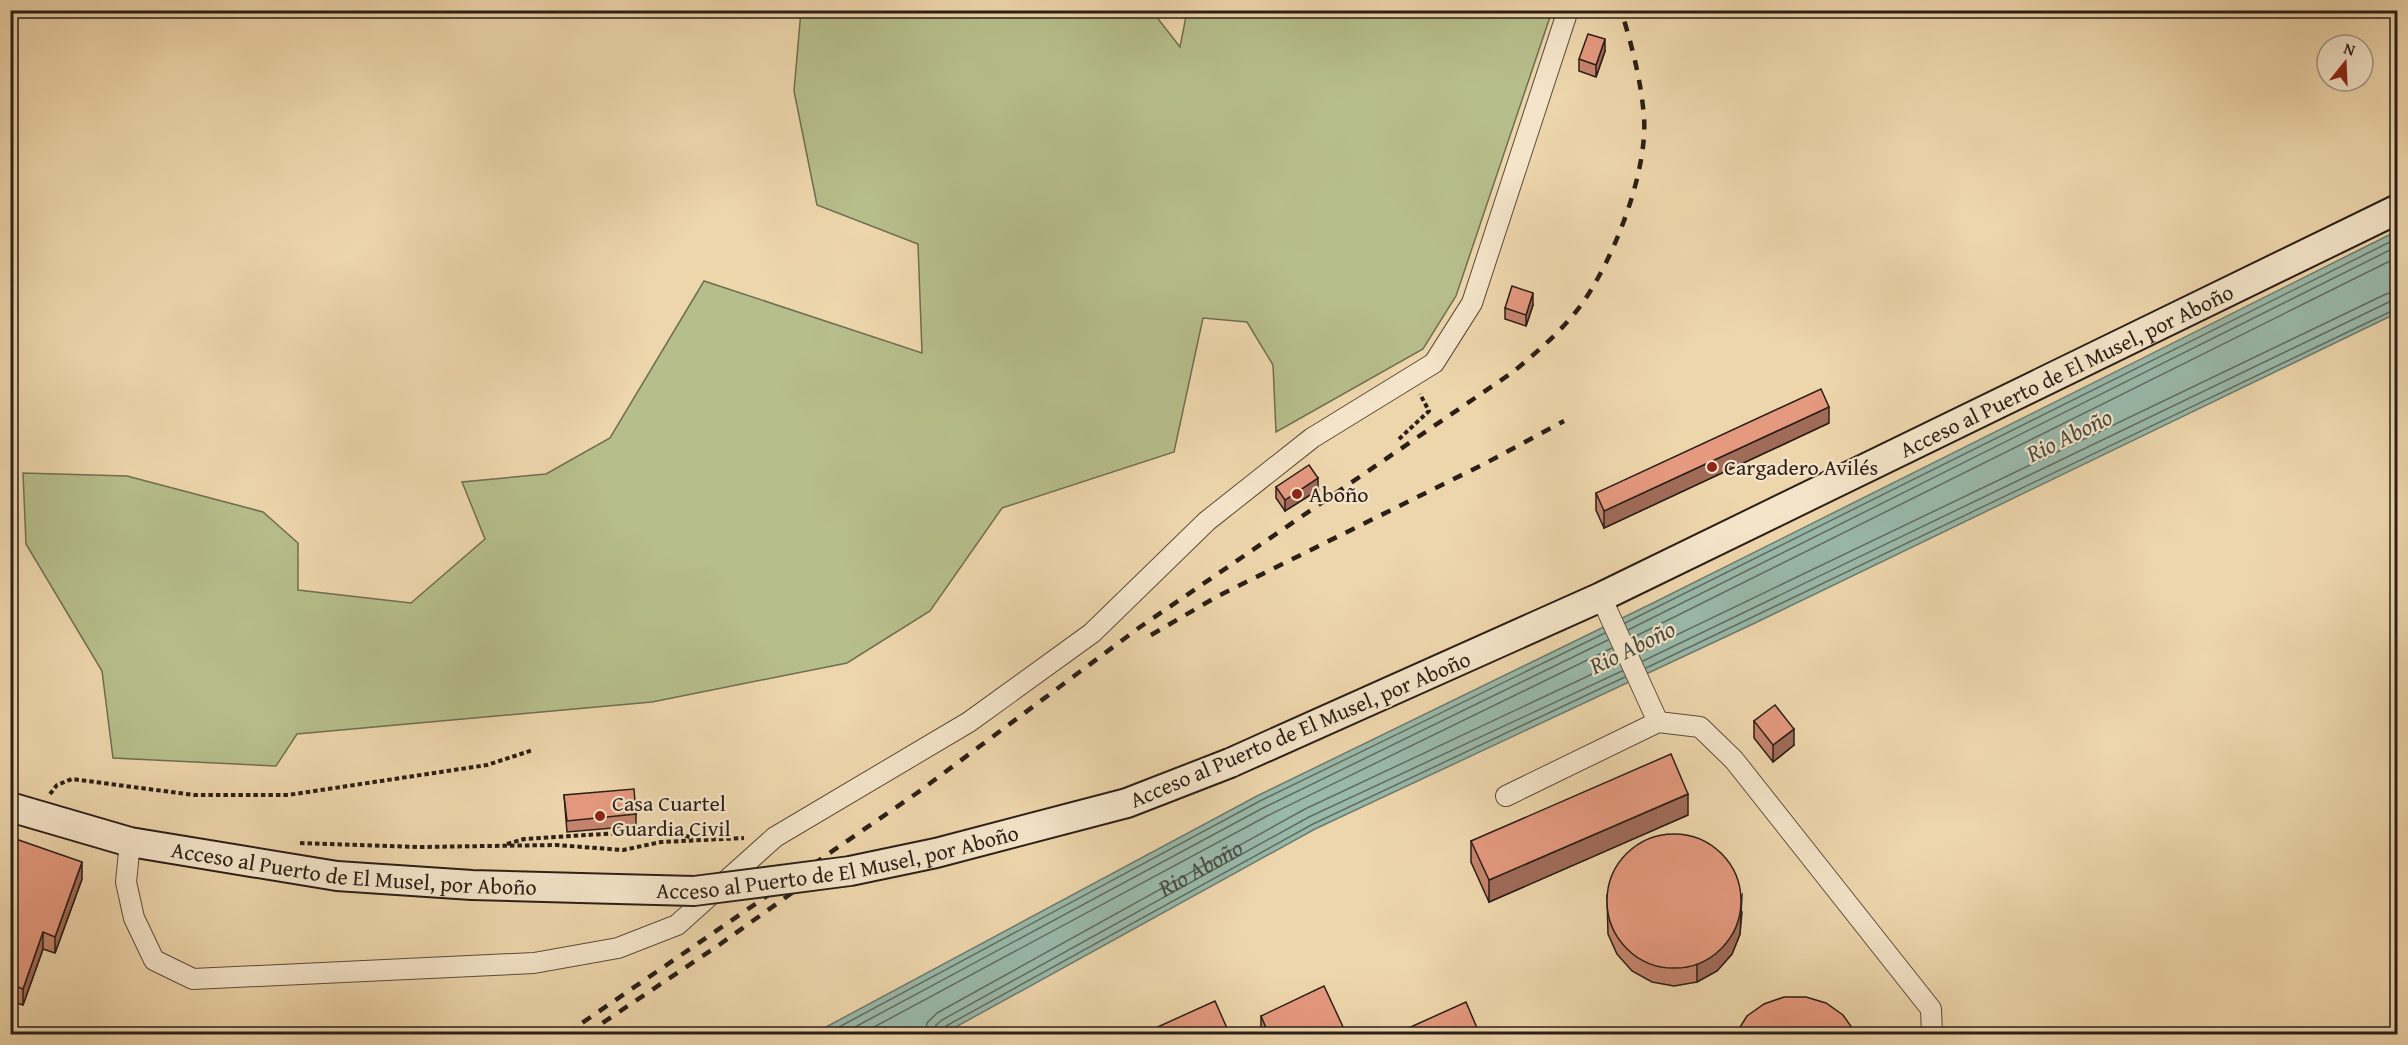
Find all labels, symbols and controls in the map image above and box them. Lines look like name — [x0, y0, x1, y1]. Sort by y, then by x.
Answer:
north arrow — [2315, 33, 2375, 93]
text: N — [2341, 36, 2359, 62]
street label: Acceso al Puerto de El Musel, por Aboño — [1894, 276, 2239, 465]
water label: Rio Aboño — [2019, 399, 2118, 471]
place label: Cargadero Avilés — [1724, 451, 1878, 483]
marker: Cargadero Avilés — [1705, 460, 1719, 474]
place label: Aboño — [1309, 478, 1369, 510]
marker: Aboño — [1290, 487, 1304, 501]
water label: Rio Aboño — [1582, 611, 1681, 683]
street label: Acceso al Puerto de El Musel, por Aboño — [1125, 643, 1475, 815]
place label: Casa Cuartel Guardia Civil — [612, 787, 731, 844]
marker: Casa Cuartel Guardia Civil — [593, 809, 607, 823]
street label: Acceso al Puerto de El Musel, por Aboño — [656, 816, 1022, 908]
water label: Rio Aboño — [1150, 830, 1249, 905]
street label: Acceso al Puerto de El Musel, por Aboño — [169, 833, 537, 903]

